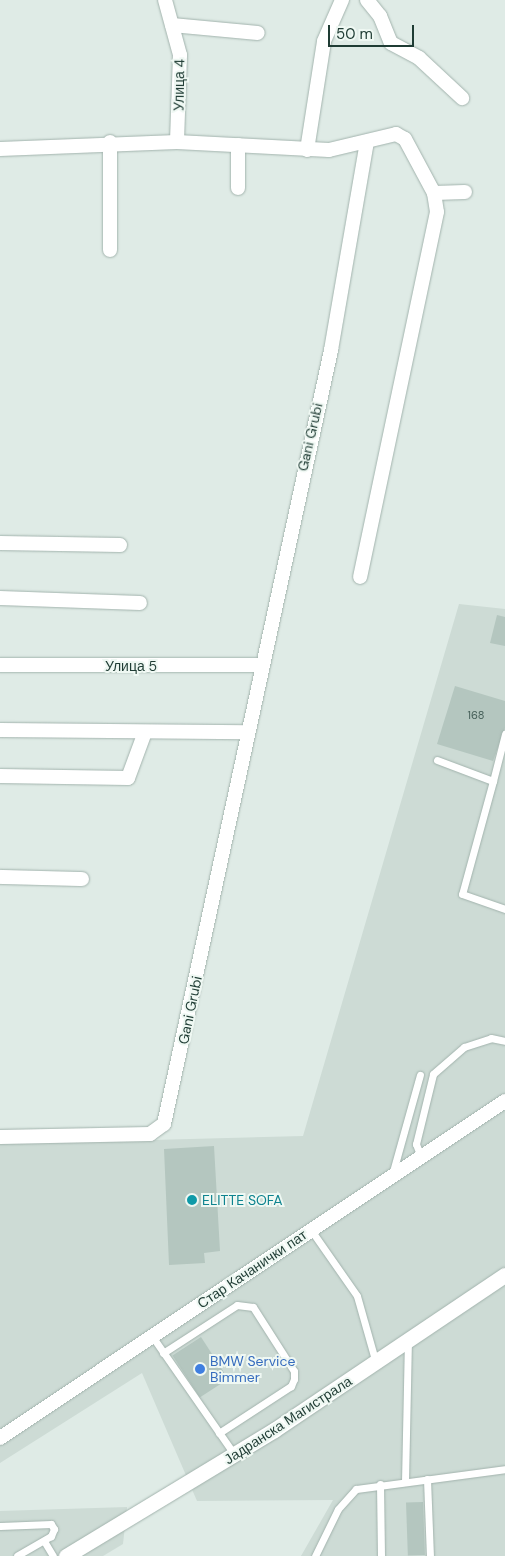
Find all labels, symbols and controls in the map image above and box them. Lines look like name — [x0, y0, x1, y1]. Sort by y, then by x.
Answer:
scale bar — [330, 15, 416, 47]
text: 50 m — [336, 24, 373, 44]
street label: Улица 4 — [170, 59, 188, 111]
street label: Gani Grubi — [294, 401, 326, 473]
street label: Улица 5 — [105, 658, 157, 674]
house number: 168 — [467, 708, 485, 722]
street label: Gani Grubi — [175, 974, 205, 1046]
place label: ELITTE SOFA — [202, 1192, 283, 1208]
marker: ELITTE SOFA — [186, 1194, 198, 1206]
street label: Стар Качанички пат — [194, 1226, 310, 1312]
place label: BMW Service Bimmer — [210, 1353, 295, 1385]
marker: BMW Service Bimmer — [194, 1363, 206, 1375]
street label: Јадранска Магистрала — [221, 1372, 355, 1468]

